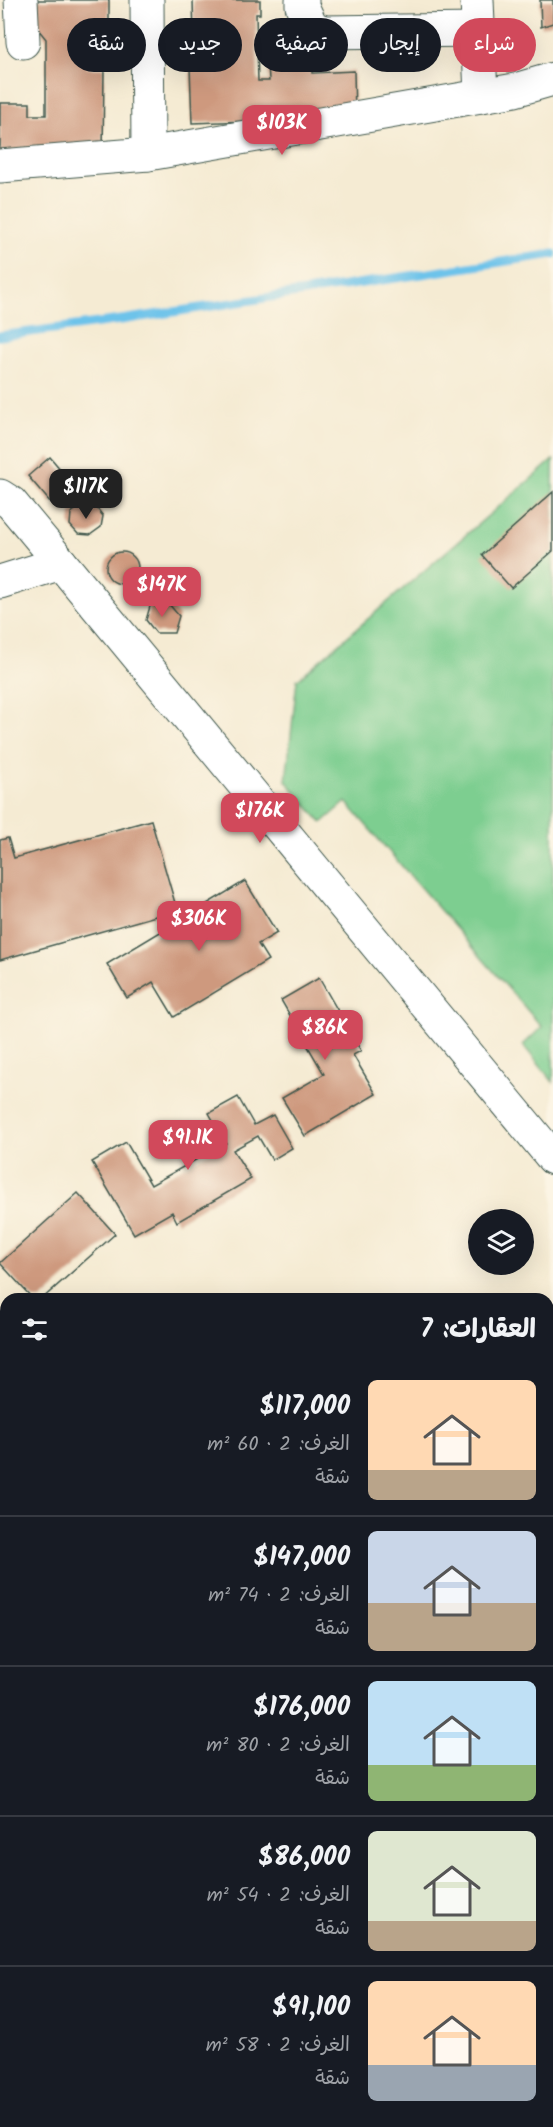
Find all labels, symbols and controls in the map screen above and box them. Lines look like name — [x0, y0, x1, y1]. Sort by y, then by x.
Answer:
chip: شقة — [67, 18, 146, 72]
chip: جديد — [158, 18, 242, 72]
chip: تصفية — [254, 18, 348, 72]
chip: إيجار — [360, 18, 441, 72]
chip: شراء — [453, 18, 536, 72]
pin: $103K — [240, 105, 324, 156]
text: $103K — [256, 108, 308, 140]
pin: $117K — [44, 469, 128, 520]
text: $117K — [63, 472, 109, 504]
pin: $147K — [120, 567, 204, 618]
text: $147K — [137, 570, 187, 602]
pin: $176K — [218, 793, 302, 844]
text: $176K — [235, 796, 285, 828]
pin: $306K — [157, 901, 241, 952]
text: $306K — [171, 904, 227, 936]
pin: $86K — [289, 1010, 361, 1061]
text: $86K — [302, 1013, 348, 1045]
pin: $91.1K — [139, 1120, 237, 1171]
text: $91.1K — [163, 1123, 213, 1155]
map controls — [468, 1209, 534, 1275]
button: layers — [468, 1209, 534, 1275]
text: العقارات: 7 — [420, 1309, 536, 1351]
icon: filters — [18, 1313, 51, 1346]
text: $117,000 — [260, 1386, 350, 1428]
icon: home — [416, 1404, 488, 1476]
text: الغرف: 2 · 60 m² — [207, 1429, 350, 1461]
text: شقة — [315, 1462, 350, 1494]
text: $147,000 — [253, 1537, 350, 1579]
icon: home — [416, 1555, 488, 1627]
text: الغرف: 2 · 74 m² — [208, 1580, 350, 1612]
text: شقة — [315, 1613, 350, 1645]
text: $176,000 — [254, 1687, 350, 1729]
icon: home — [416, 1705, 488, 1777]
text: الغرف: 2 · 80 m² — [206, 1730, 350, 1762]
text: شقة — [315, 1763, 350, 1795]
text: $86,000 — [258, 1837, 350, 1879]
icon: home — [416, 1855, 488, 1927]
text: الغرف: 2 · 54 m² — [207, 1880, 350, 1912]
text: شقة — [315, 1913, 350, 1945]
text: $91,100 — [272, 1987, 350, 2029]
icon: home — [416, 2005, 488, 2077]
text: الغرف: 2 · 58 m² — [206, 2030, 350, 2062]
text: شقة — [315, 2063, 350, 2095]

